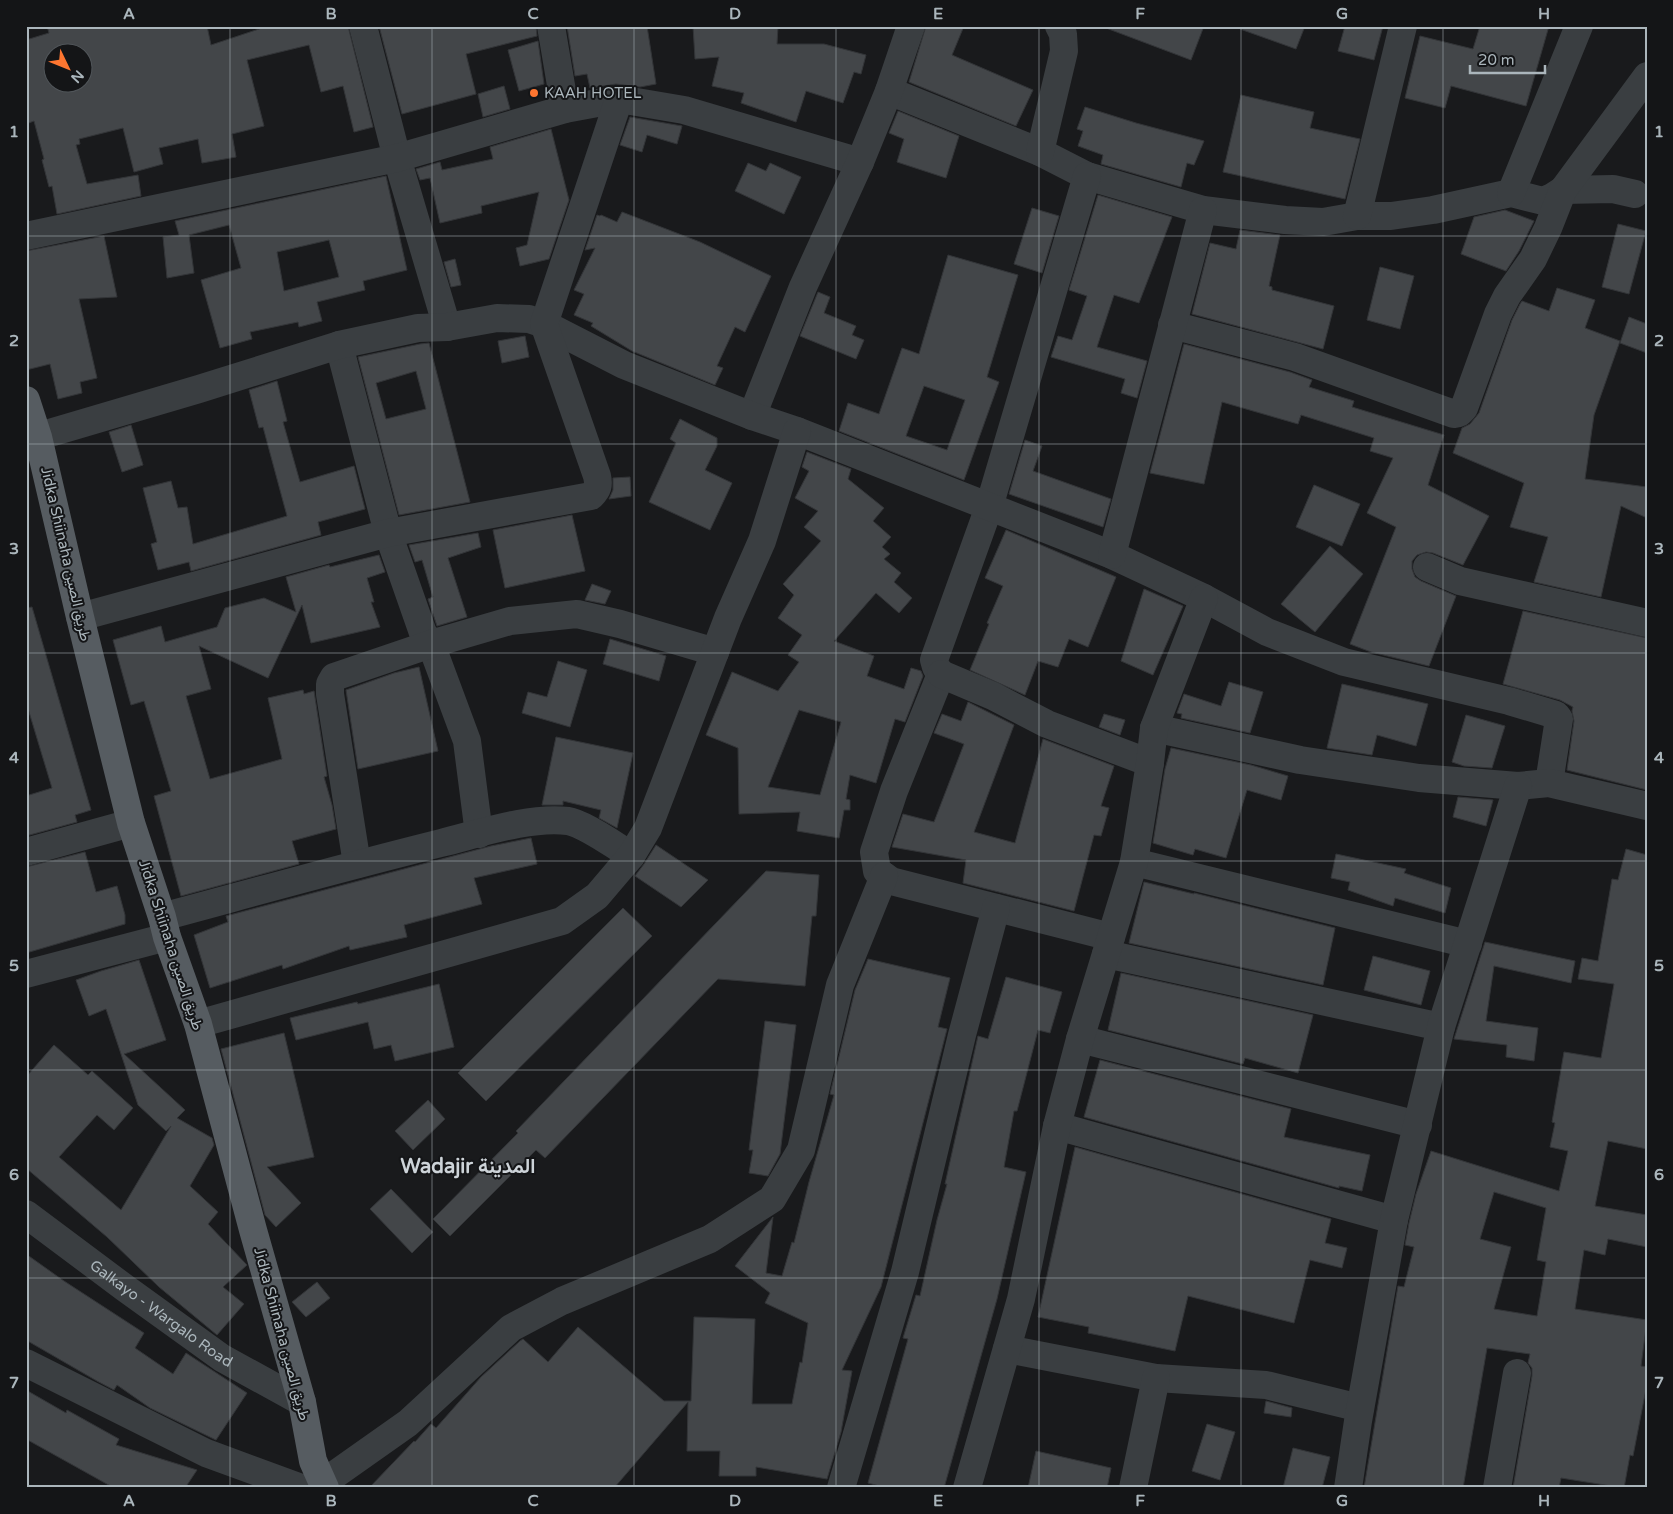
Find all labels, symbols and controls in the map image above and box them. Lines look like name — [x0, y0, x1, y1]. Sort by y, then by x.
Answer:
text: A — [123, 4, 135, 24]
text: B — [325, 4, 337, 24]
text: C — [527, 4, 539, 24]
text: D — [729, 4, 741, 24]
text: E — [933, 4, 943, 24]
text: F — [1135, 4, 1145, 24]
text: G — [1336, 4, 1348, 24]
text: H — [1538, 4, 1550, 24]
north arrow — [42, 42, 92, 92]
scale bar — [1470, 42, 1546, 74]
text: 20 m — [1478, 51, 1515, 69]
text: N — [67, 67, 87, 86]
place label: KAAH HOTEL — [544, 84, 642, 102]
marker: KAAH HOTEL — [528, 87, 540, 99]
text: 1 — [9, 122, 19, 142]
text: 1 — [1654, 122, 1664, 142]
text: 2 — [9, 331, 19, 351]
text: 2 — [1654, 331, 1664, 351]
street label: Jidka Shiinaha طريق الصين — [36, 465, 95, 643]
text: 3 — [9, 539, 19, 559]
text: 3 — [1654, 539, 1664, 559]
text: 4 — [9, 748, 19, 768]
text: 4 — [1654, 748, 1664, 768]
street label: Jidka Shiinaha طريق الصين — [134, 857, 207, 1033]
text: 5 — [9, 956, 19, 976]
text: 5 — [1654, 956, 1664, 976]
district label: Wadajir المدينة — [401, 1155, 535, 1179]
text: 6 — [9, 1165, 19, 1185]
text: 6 — [1654, 1165, 1664, 1185]
street label: Jidka Shiinaha طريق الصين — [249, 1245, 314, 1423]
street label: Galkayo - Wargalo Road — [86, 1256, 236, 1371]
text: 7 — [9, 1373, 19, 1393]
text: 7 — [1654, 1373, 1664, 1393]
text: A — [123, 1491, 135, 1511]
text: B — [325, 1491, 337, 1511]
text: C — [527, 1491, 539, 1511]
text: D — [729, 1491, 741, 1511]
text: E — [933, 1491, 943, 1511]
text: F — [1135, 1491, 1145, 1511]
text: G — [1336, 1491, 1348, 1511]
text: H — [1538, 1491, 1550, 1511]

